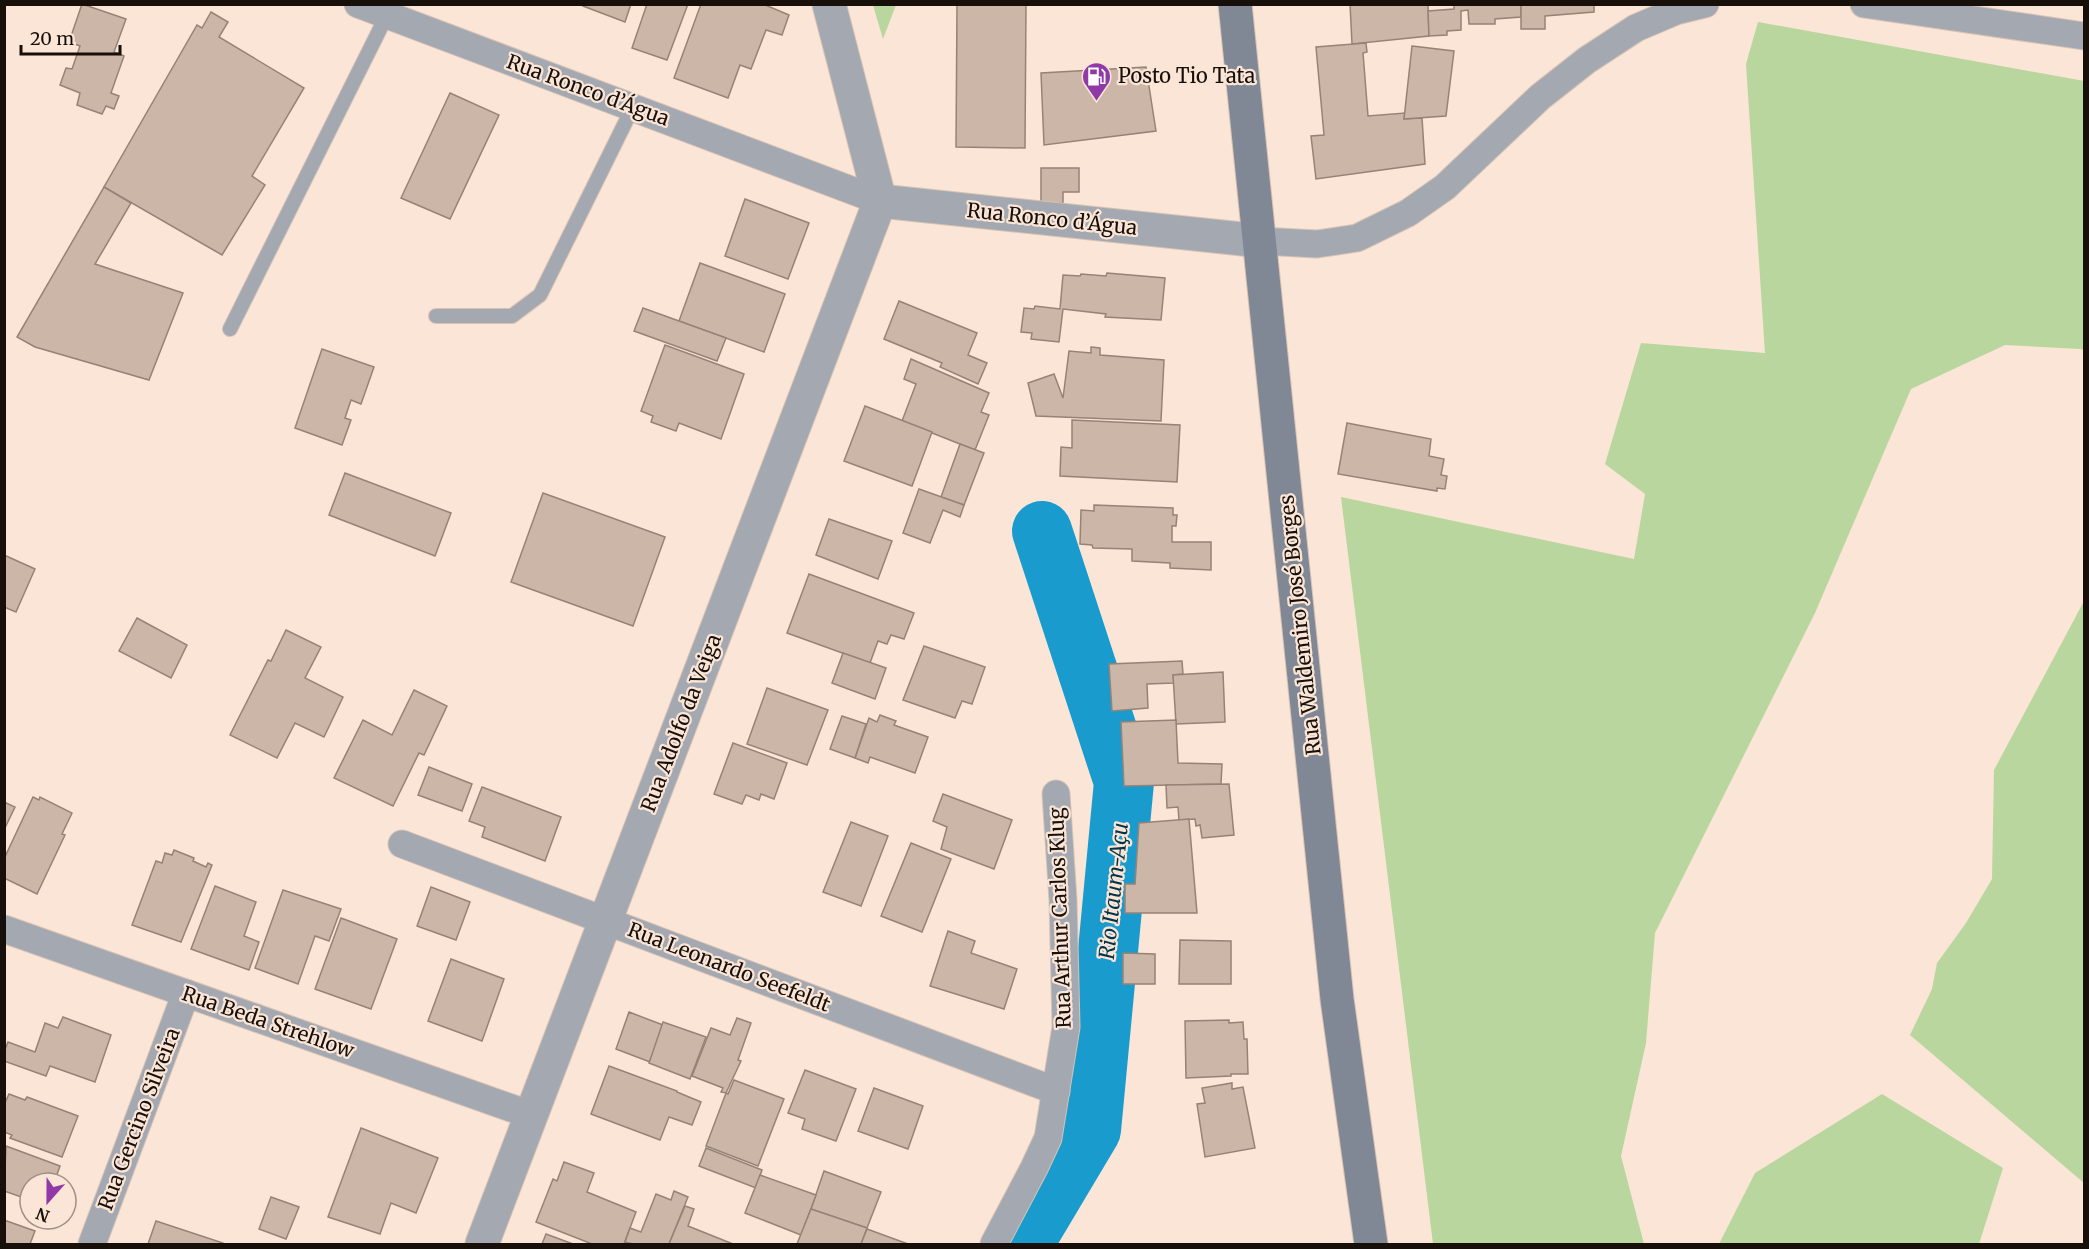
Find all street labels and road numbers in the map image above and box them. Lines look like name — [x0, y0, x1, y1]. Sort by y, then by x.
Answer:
street label: Rua Ronco d’Água — [503, 47, 674, 131]
street label: Rua Ronco d’Água — [966, 195, 1139, 240]
street label: Rua Waldemiro José Borges — [1273, 494, 1326, 756]
street label: Rua Adolfo da Veiga — [635, 630, 726, 815]
street label: Rua Arthur Carlos Klug — [1043, 807, 1076, 1029]
street label: Rua Leonardo Seefeldt — [624, 916, 834, 1017]
street label: Rua Beda Strehlow — [179, 980, 359, 1063]
street label: Rua Gercino Silveira — [92, 1024, 185, 1214]

